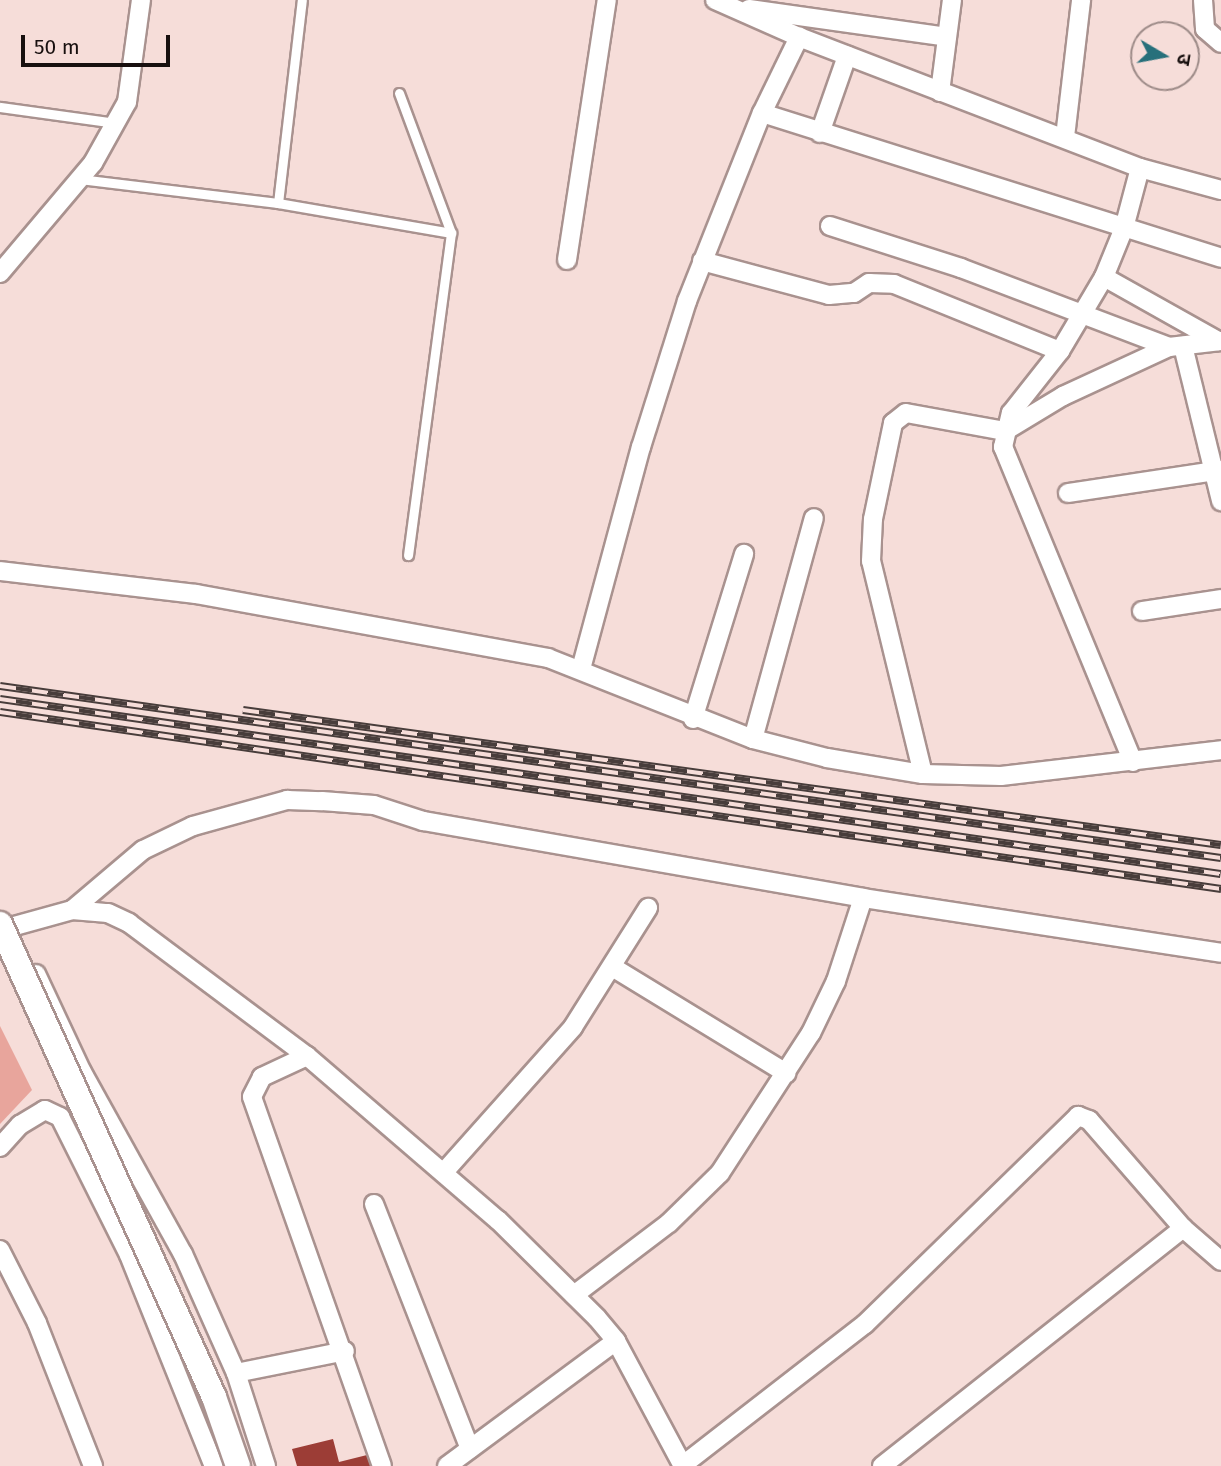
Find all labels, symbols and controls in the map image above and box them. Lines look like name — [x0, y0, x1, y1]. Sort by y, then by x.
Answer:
scale bar — [24, 21, 173, 65]
north arrow — [1130, 21, 1200, 91]
text: 50 m — [34, 34, 80, 60]
text: उ — [1172, 52, 1196, 67]

